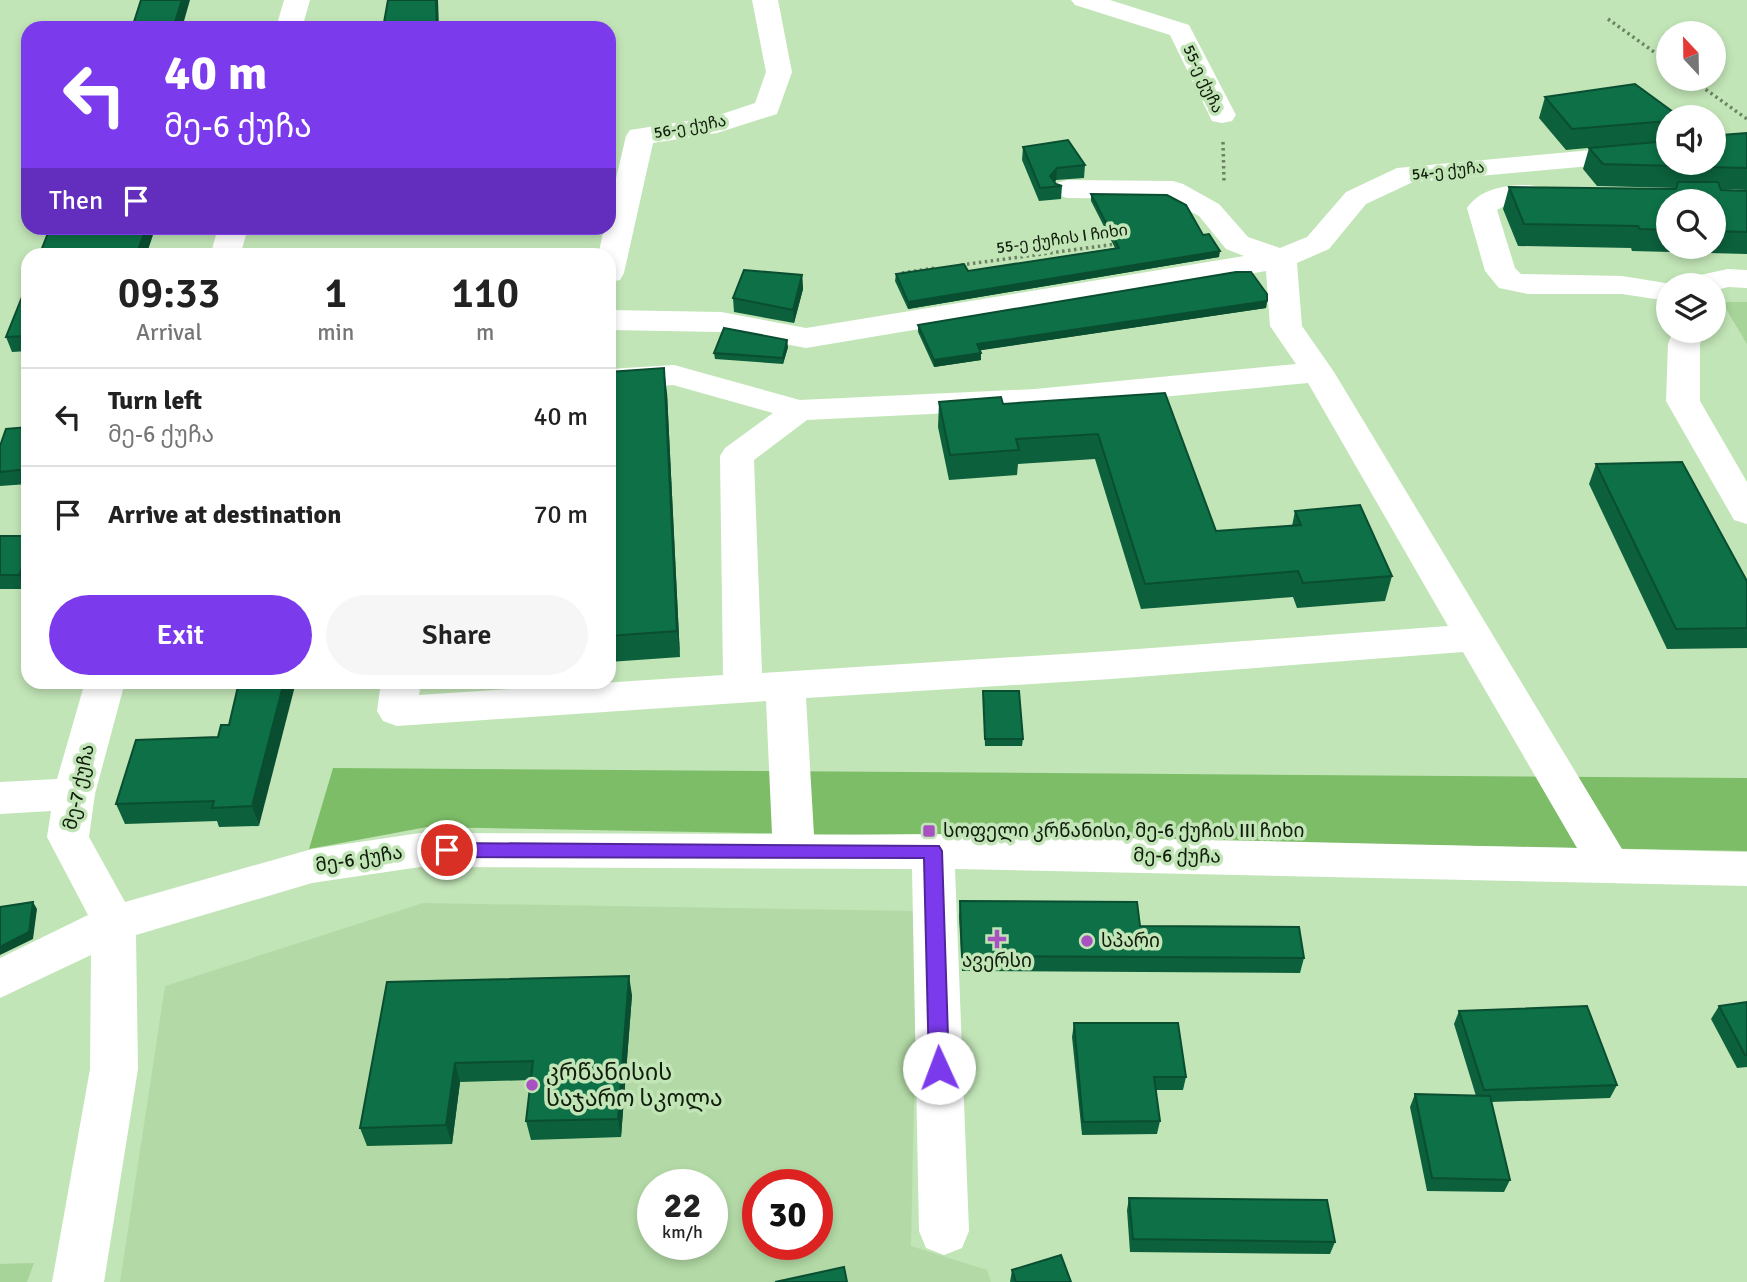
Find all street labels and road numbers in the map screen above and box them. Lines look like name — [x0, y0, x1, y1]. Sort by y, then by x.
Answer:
street label: 55-ე ქუჩა — [1178, 42, 1228, 116]
street label: 56-ე ქუჩა — [652, 111, 728, 143]
street label: 54-ე ქუჩა — [1411, 157, 1485, 185]
street label: 55-ე ქუჩის I ჩიხი — [995, 220, 1129, 258]
street label: მე-7 ქუჩა — [58, 742, 100, 832]
street label: მე-6 ქუჩა — [314, 840, 404, 878]
street label: მე-6 ქუჩა — [1133, 843, 1221, 869]

